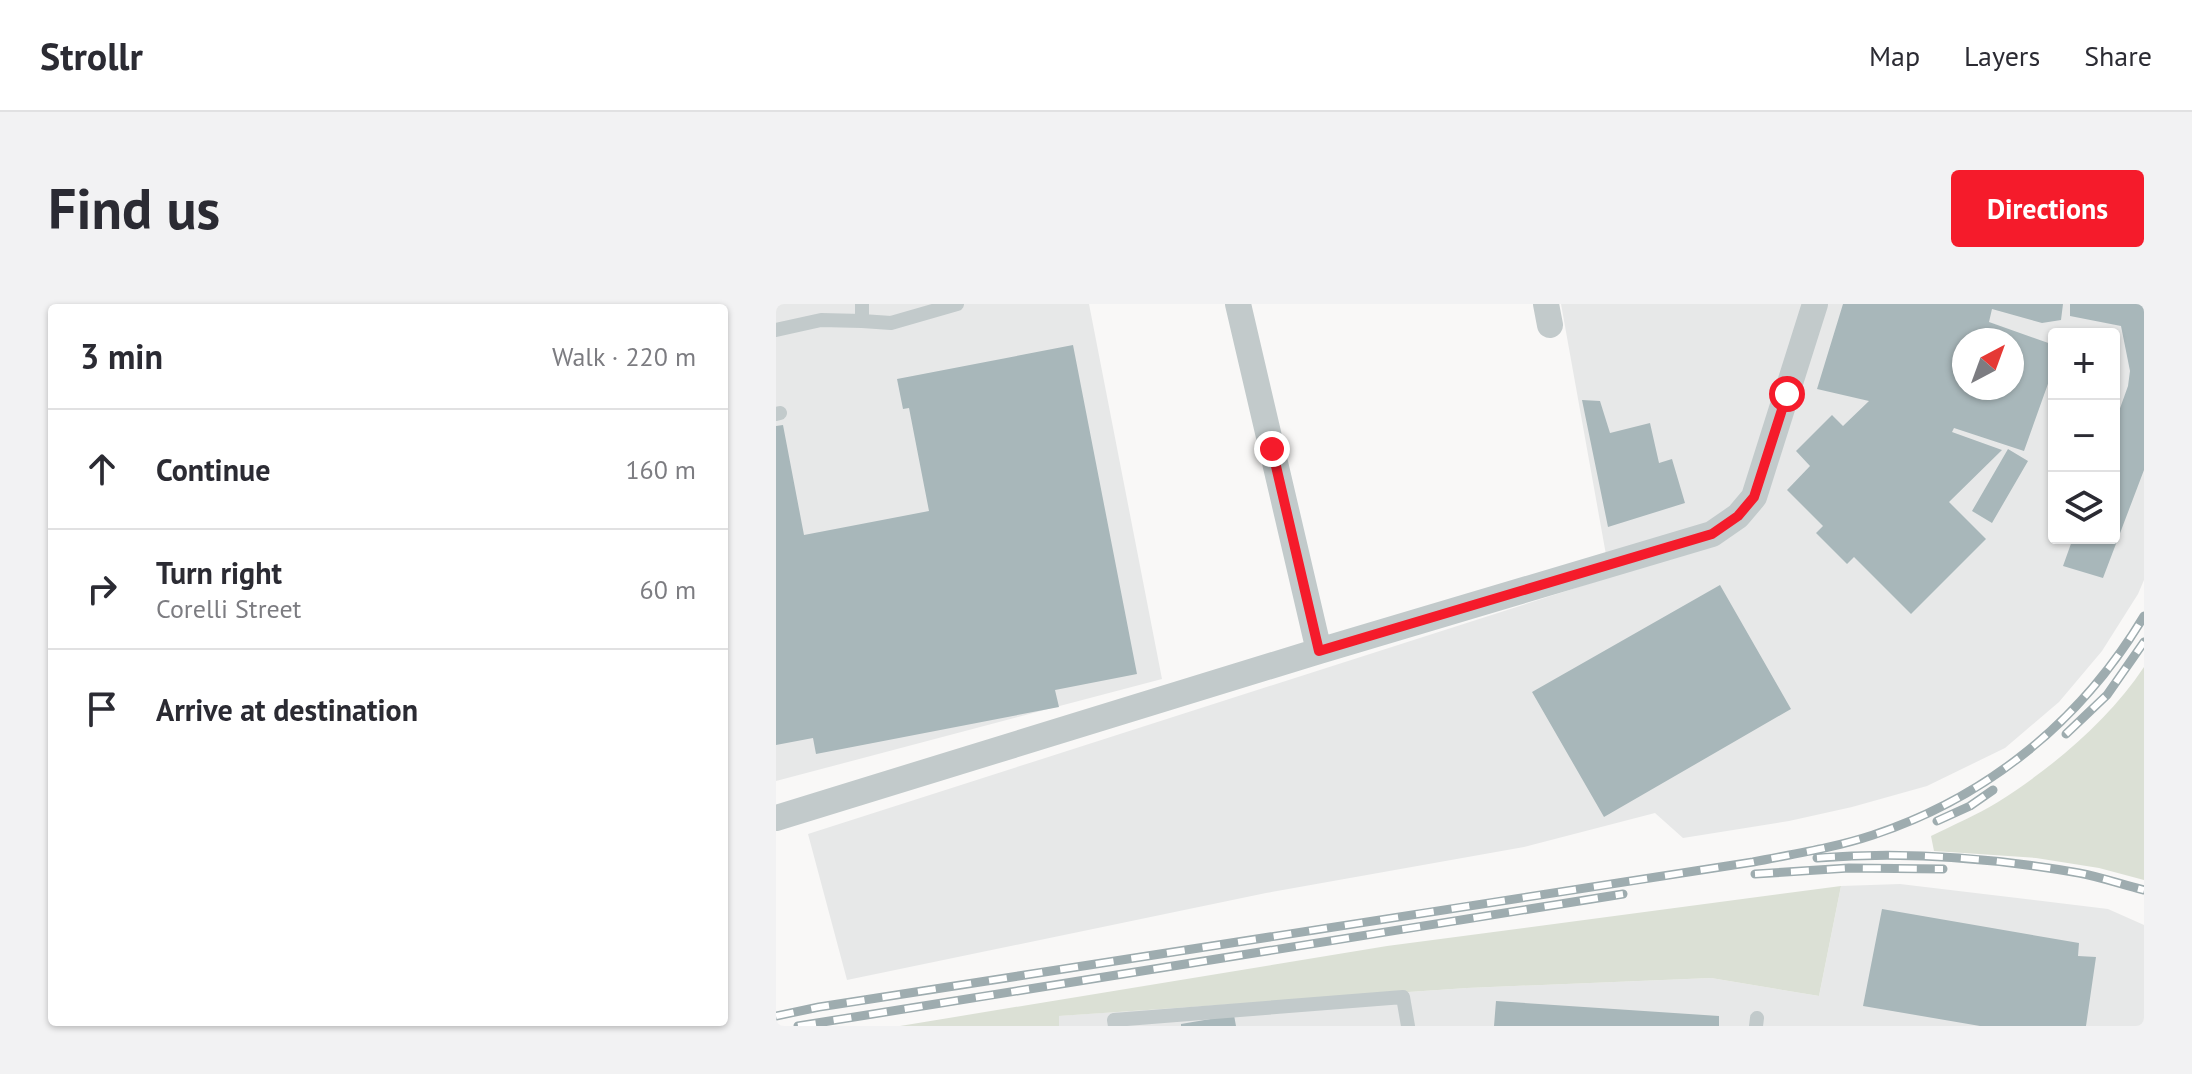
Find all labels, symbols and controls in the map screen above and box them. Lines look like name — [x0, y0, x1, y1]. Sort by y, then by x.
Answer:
text: Strollr — [40, 31, 143, 80]
text: Map — [1869, 37, 1920, 74]
text: Layers — [1964, 37, 2040, 74]
text: Share — [2084, 37, 2152, 74]
button: Directions — [1951, 170, 2144, 247]
text: Find us — [48, 172, 220, 244]
north arrow — [1952, 328, 2024, 400]
map controls — [2048, 328, 2120, 544]
button: + — [2048, 328, 2120, 400]
text: 3 min — [80, 334, 163, 378]
text: Walk · 220 m — [552, 340, 696, 373]
route start — [1769, 376, 1805, 412]
button: − — [2048, 400, 2120, 472]
route end — [1254, 431, 1290, 467]
icon: ahead — [80, 447, 124, 491]
text: Continue — [156, 450, 270, 489]
text: 160 m — [625, 453, 696, 486]
button: layers — [2048, 472, 2120, 544]
text: Turn right — [156, 553, 282, 592]
icon: right — [80, 567, 124, 611]
text: 60 m — [640, 573, 696, 606]
text: Corelli Street — [156, 592, 301, 625]
icon: arrive — [80, 687, 124, 731]
text: Arrive at destination — [156, 690, 418, 729]

